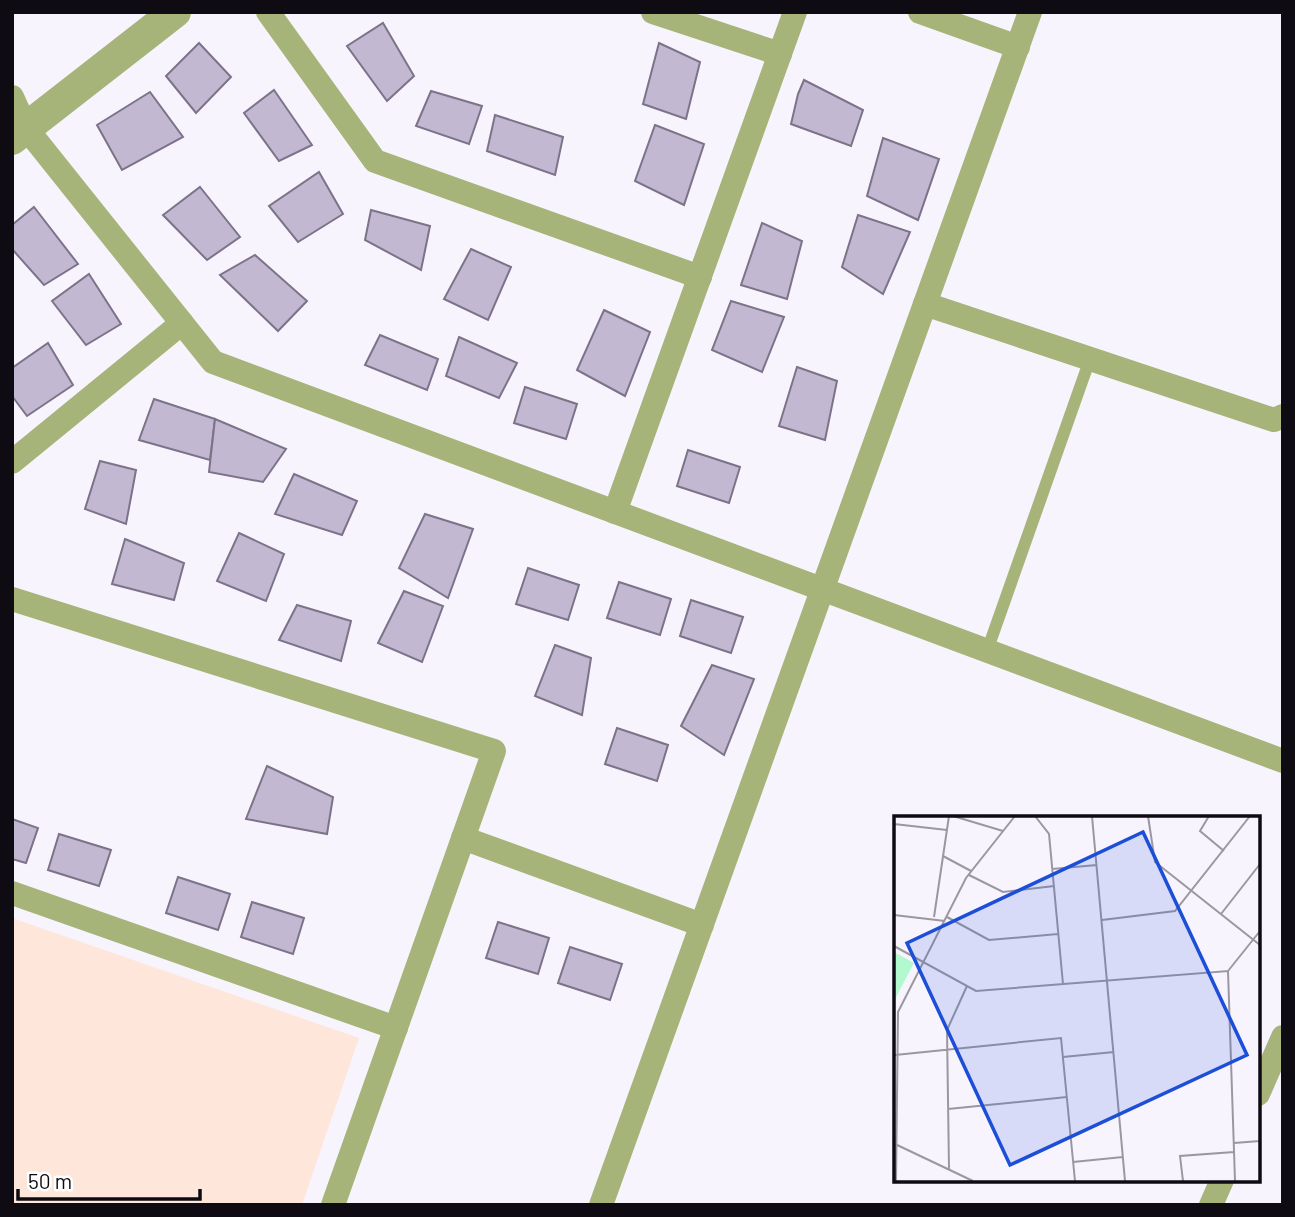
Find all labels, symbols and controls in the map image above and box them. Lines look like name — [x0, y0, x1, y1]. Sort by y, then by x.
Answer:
inset map — [894, 816, 1260, 1182]
scale bar — [18, 1158, 200, 1202]
text: 50 m — [28, 1168, 72, 1193]

